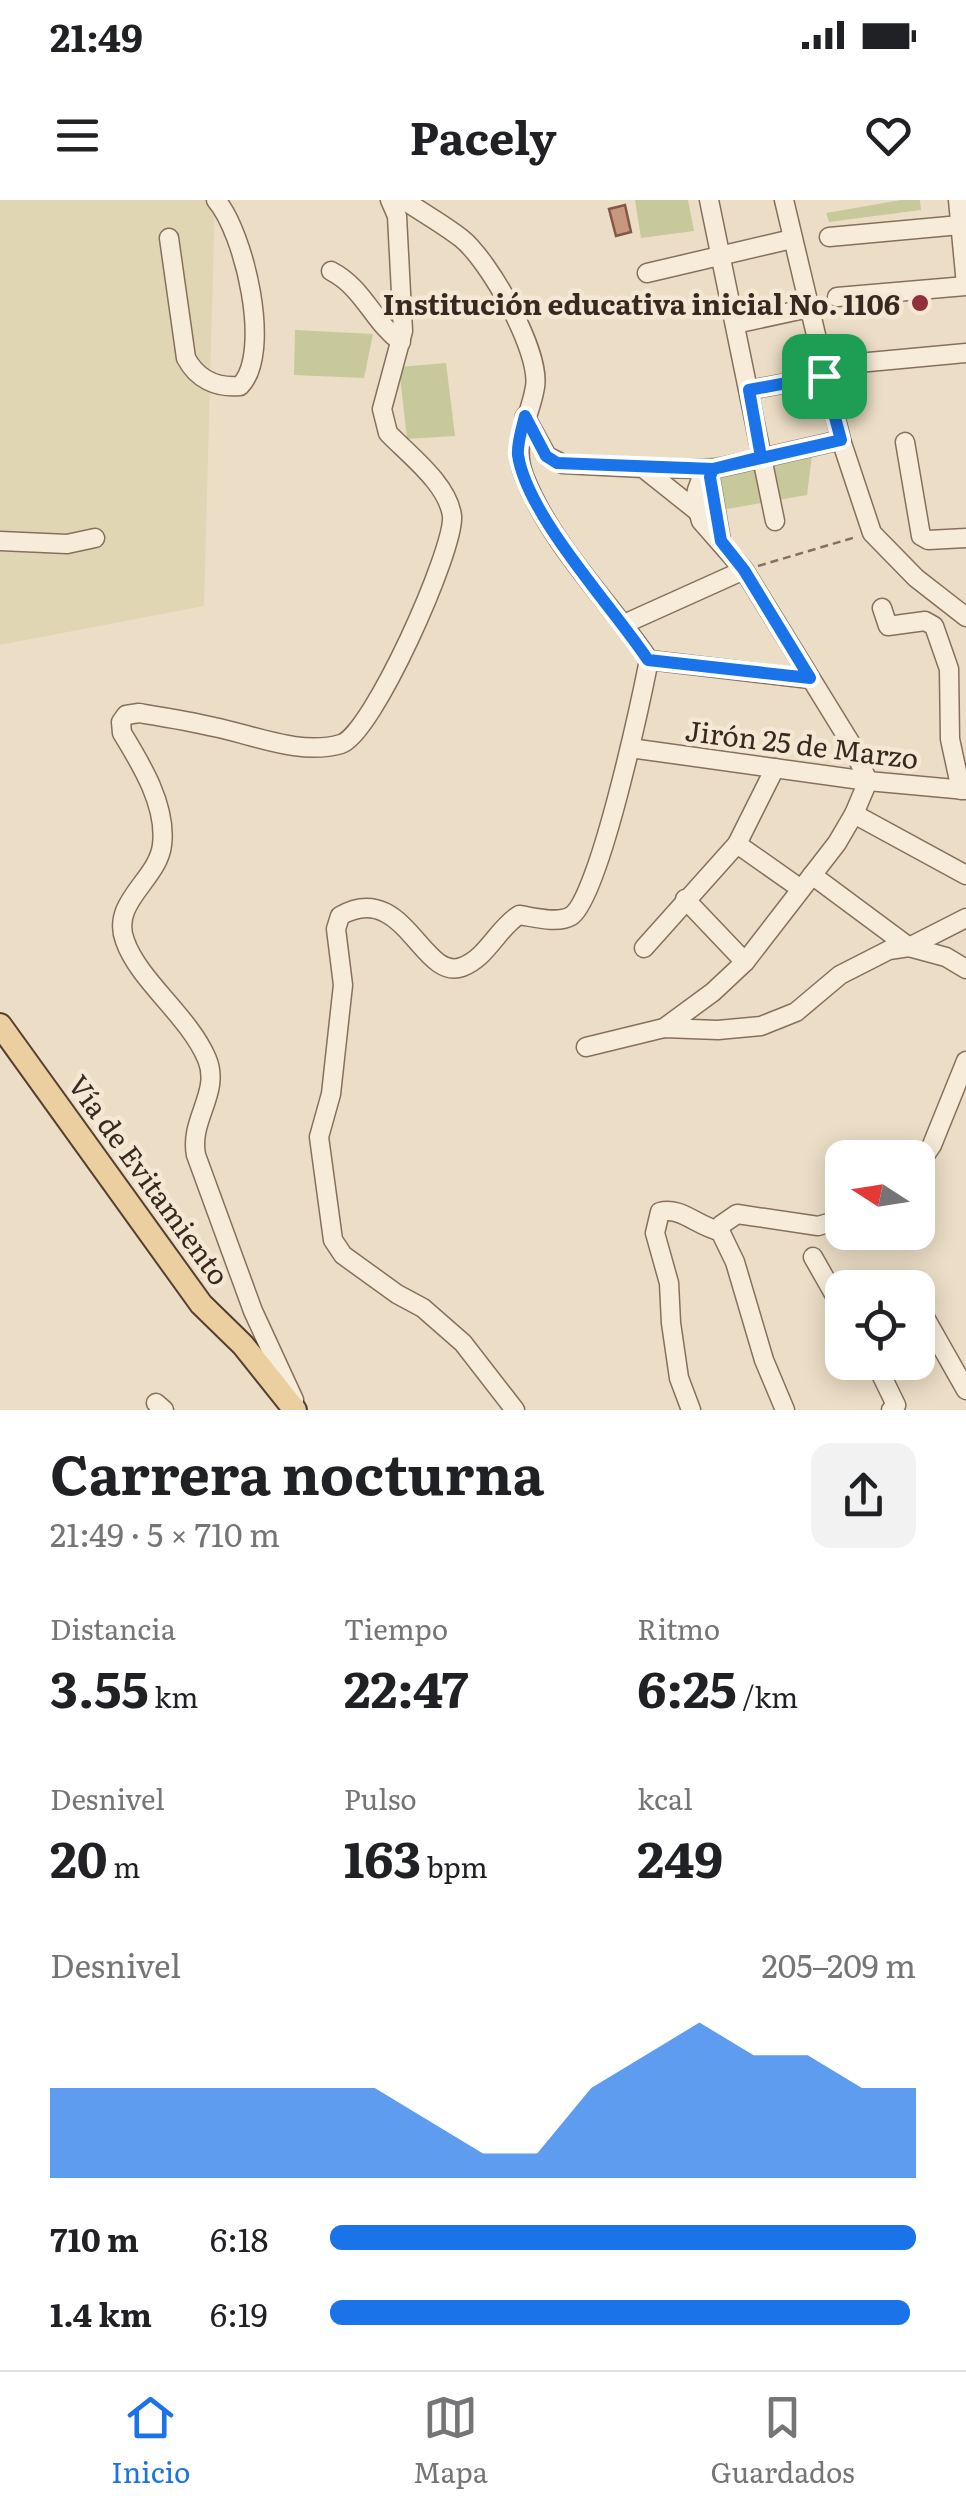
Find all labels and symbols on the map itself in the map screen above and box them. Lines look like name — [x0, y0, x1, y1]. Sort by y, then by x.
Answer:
place label: Institución educativa inicial No. 1106 — [383, 282, 900, 324]
marker: Institución educativa inicial No. 1106 — [909, 292, 931, 314]
pin — [782, 334, 867, 419]
street label: Jirón 25 de Marzo — [683, 708, 921, 778]
street label: Vía de Evitamiento — [59, 1065, 241, 1293]
north arrow — [825, 1140, 935, 1250]

